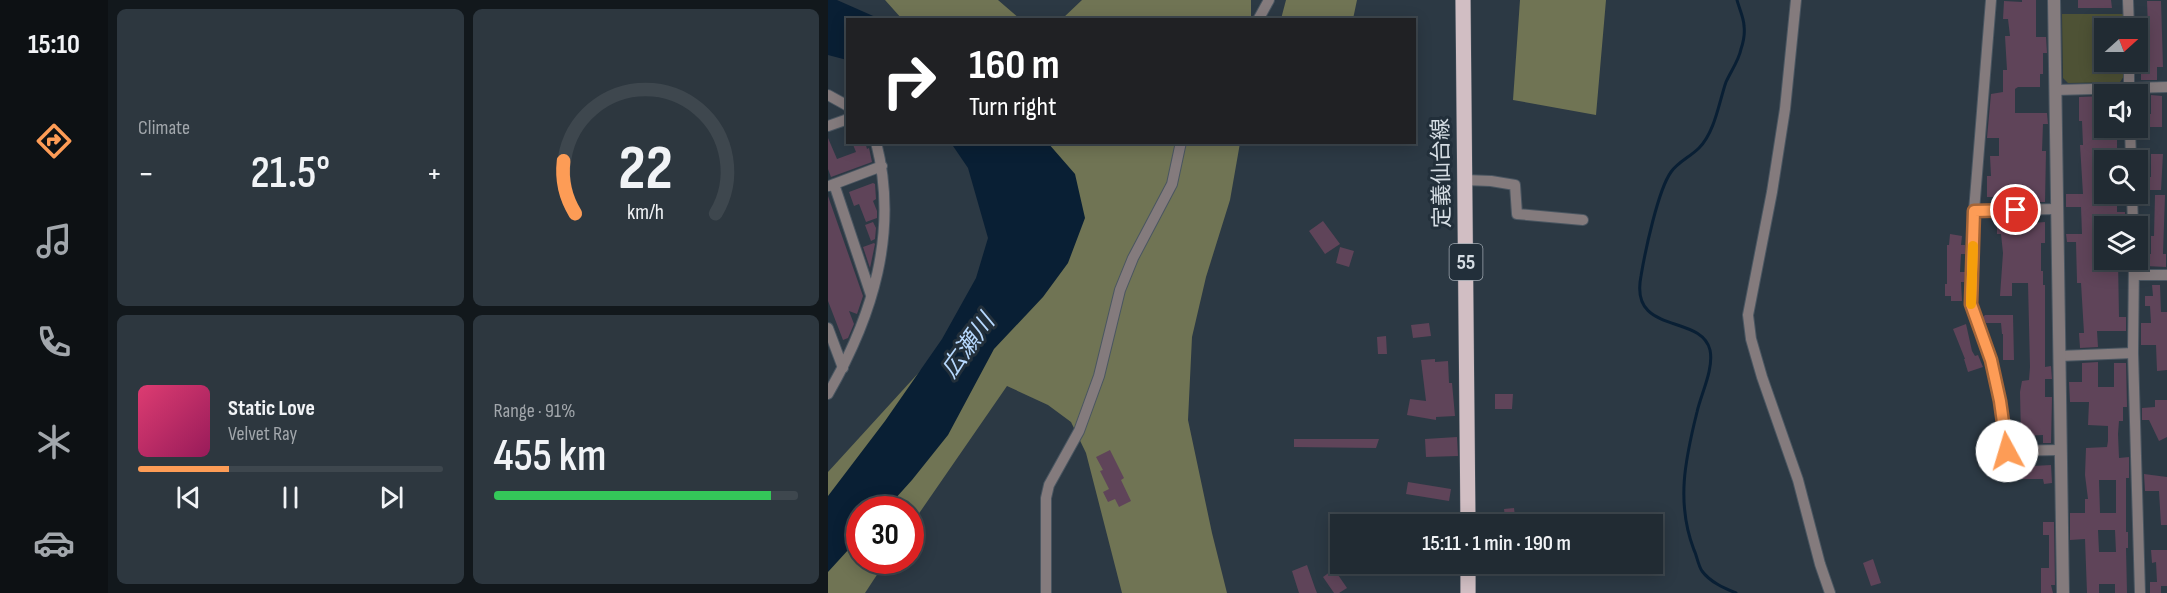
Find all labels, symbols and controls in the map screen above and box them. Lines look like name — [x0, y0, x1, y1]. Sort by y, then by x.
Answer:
north arrow — [2094, 18, 2148, 72]
map controls — [2094, 18, 2148, 270]
text: 15:10 — [28, 29, 80, 61]
text: 160 m — [969, 40, 1060, 91]
icon: right — [870, 42, 948, 120]
button: sound — [2094, 84, 2148, 138]
text: Turn right — [969, 91, 1056, 123]
text: Climate — [138, 116, 190, 140]
street label: 定義仙台線 — [1428, 118, 1456, 228]
icon: directions — [33, 120, 75, 162]
text: 22 — [618, 132, 673, 207]
text: 21.5° — [250, 146, 330, 201]
button: search — [2094, 150, 2148, 204]
text: − — [138, 154, 154, 194]
text: + — [426, 154, 443, 194]
pin — [1990, 184, 2041, 235]
icon: arrive — [1999, 193, 2032, 226]
text: km/h — [627, 201, 664, 226]
button: layers — [2094, 216, 2148, 270]
icon: music — [33, 220, 75, 262]
road number: 55 — [1450, 244, 1482, 280]
water label: 広瀬川 — [935, 306, 1003, 384]
icon: phone — [33, 321, 75, 363]
text: Static Love — [228, 395, 315, 422]
text: Range · 91% — [494, 399, 575, 423]
position arrow — [1975, 419, 2039, 483]
icon: climate — [33, 421, 75, 463]
text: Velvet Ray — [228, 422, 297, 446]
text: 455 km — [494, 429, 606, 484]
icon: previous — [172, 481, 205, 514]
icon: pause — [274, 481, 307, 514]
icon: next — [375, 481, 408, 514]
speed limit sign: 30 — [846, 496, 924, 574]
icon: car — [33, 522, 75, 564]
text: 15:11 · 1 min · 190 m — [1422, 530, 1571, 557]

